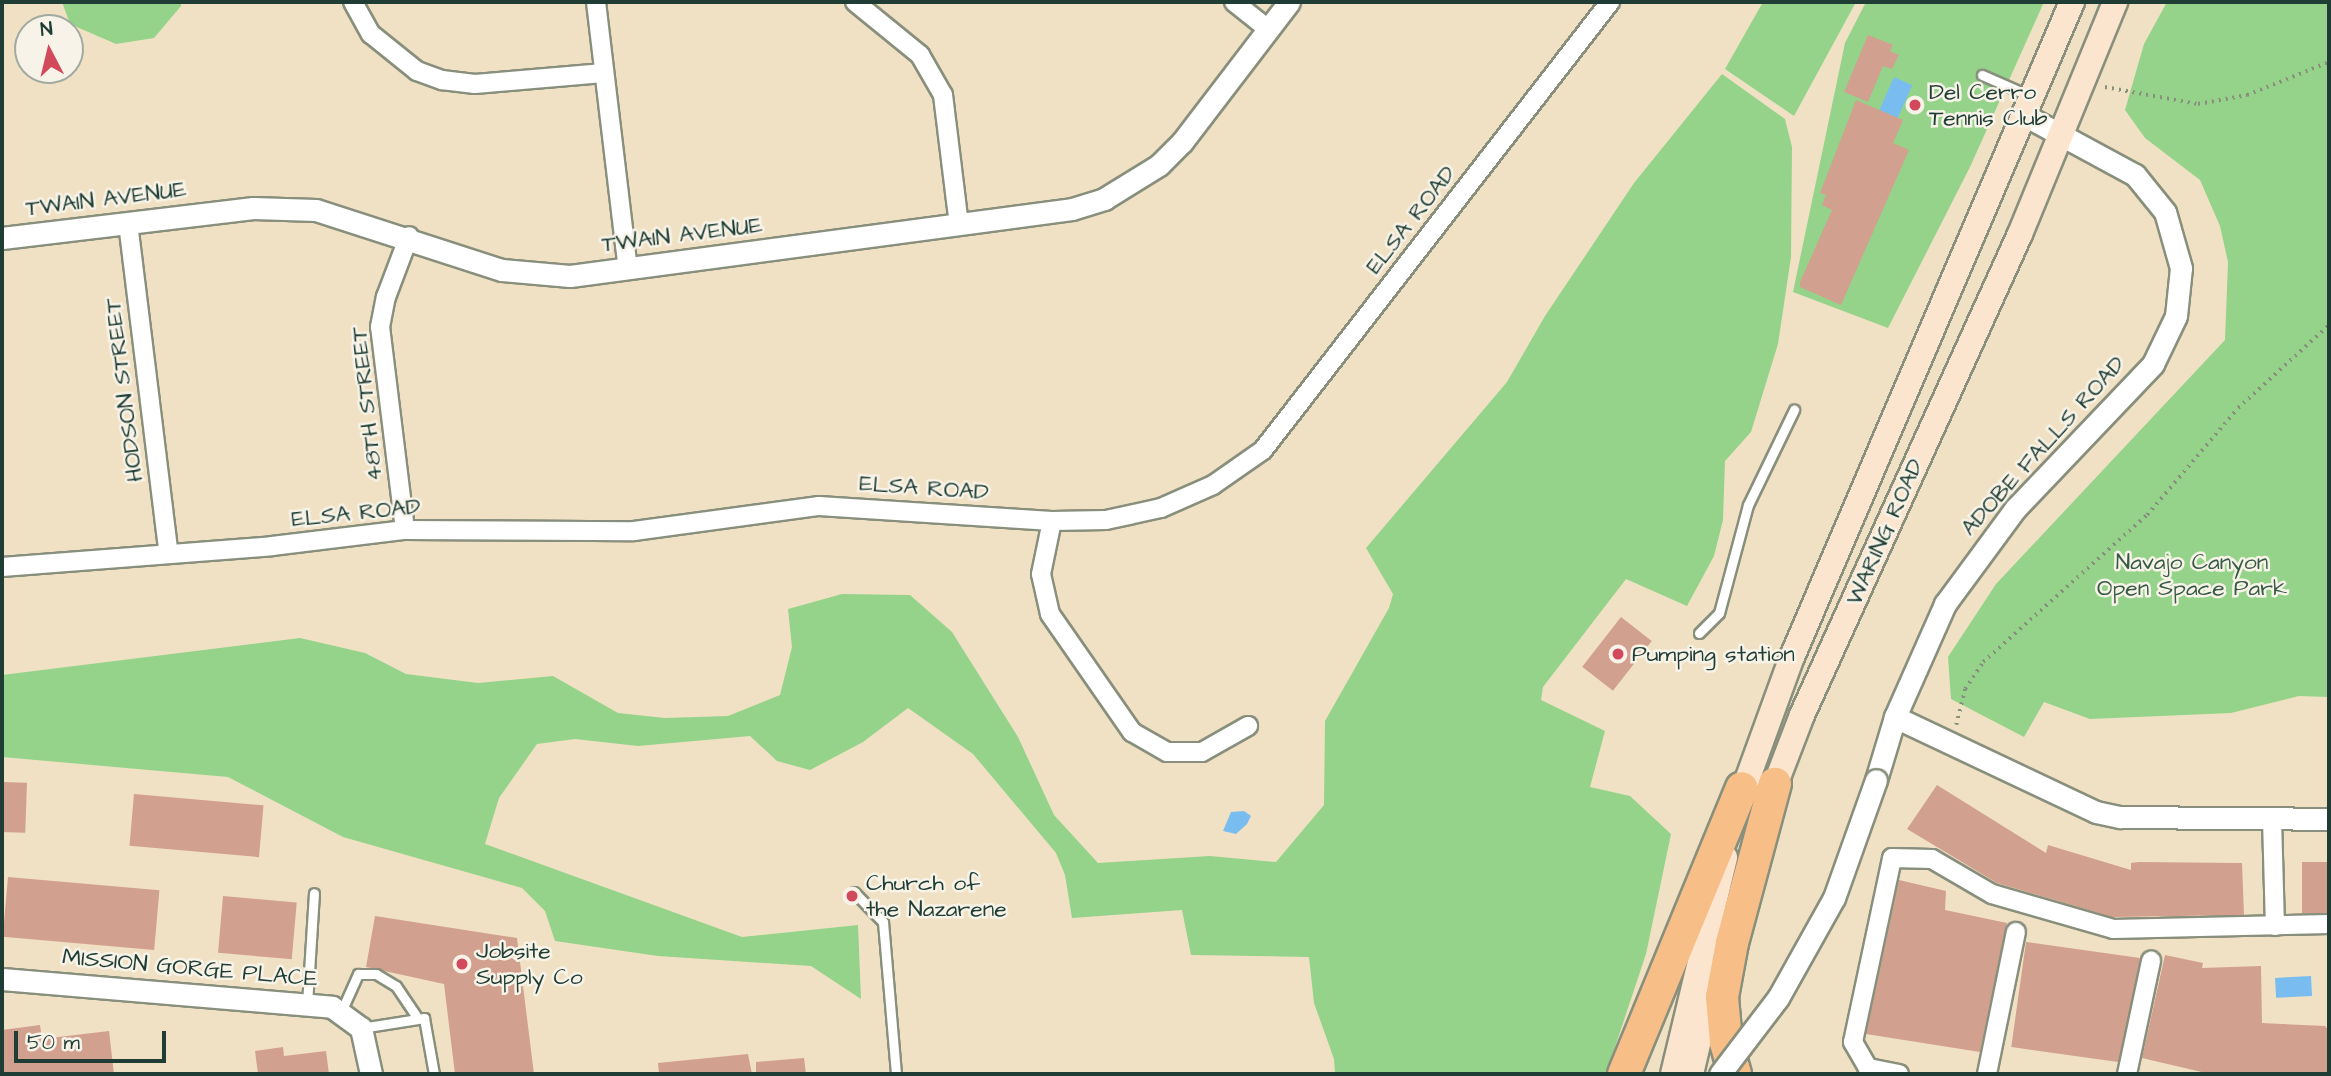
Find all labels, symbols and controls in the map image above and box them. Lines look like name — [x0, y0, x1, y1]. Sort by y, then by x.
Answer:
north arrow — [14, 14, 84, 84]
text: N — [39, 16, 54, 44]
place label: Del Cerro Tennis Club — [1929, 78, 2048, 132]
marker: Del Cerro Tennis Club — [1907, 97, 1923, 113]
street label: ELSA ROAD — [1360, 160, 1462, 280]
street label: TWAIN AVENUE — [24, 175, 188, 223]
street label: TWAIN AVENUE — [600, 211, 764, 259]
street label: HODSON STREET — [99, 296, 149, 484]
street label: 48TH STREET — [345, 325, 389, 483]
street label: ADOBE FALLS ROAD — [1955, 350, 2131, 542]
street label: WARING ROAD — [1840, 455, 1930, 609]
street label: ELSA ROAD — [858, 470, 990, 506]
street label: ELSA ROAD — [290, 492, 422, 534]
park label: Navajo Canyon Open Space Park — [2097, 548, 2287, 602]
place label: Pumping station — [1632, 640, 1795, 668]
marker: Pumping station — [1610, 646, 1626, 662]
place label: Church of the Nazarene — [866, 869, 1007, 923]
marker: Church of the Nazarene — [844, 888, 860, 904]
place label: Jobsite Supply Co — [476, 937, 583, 991]
street label: MISSION GORGE PLACE — [61, 943, 319, 993]
marker: Jobsite Supply Co — [454, 956, 470, 972]
scale bar — [18, 1016, 170, 1060]
text: 50 m — [27, 1028, 80, 1057]

